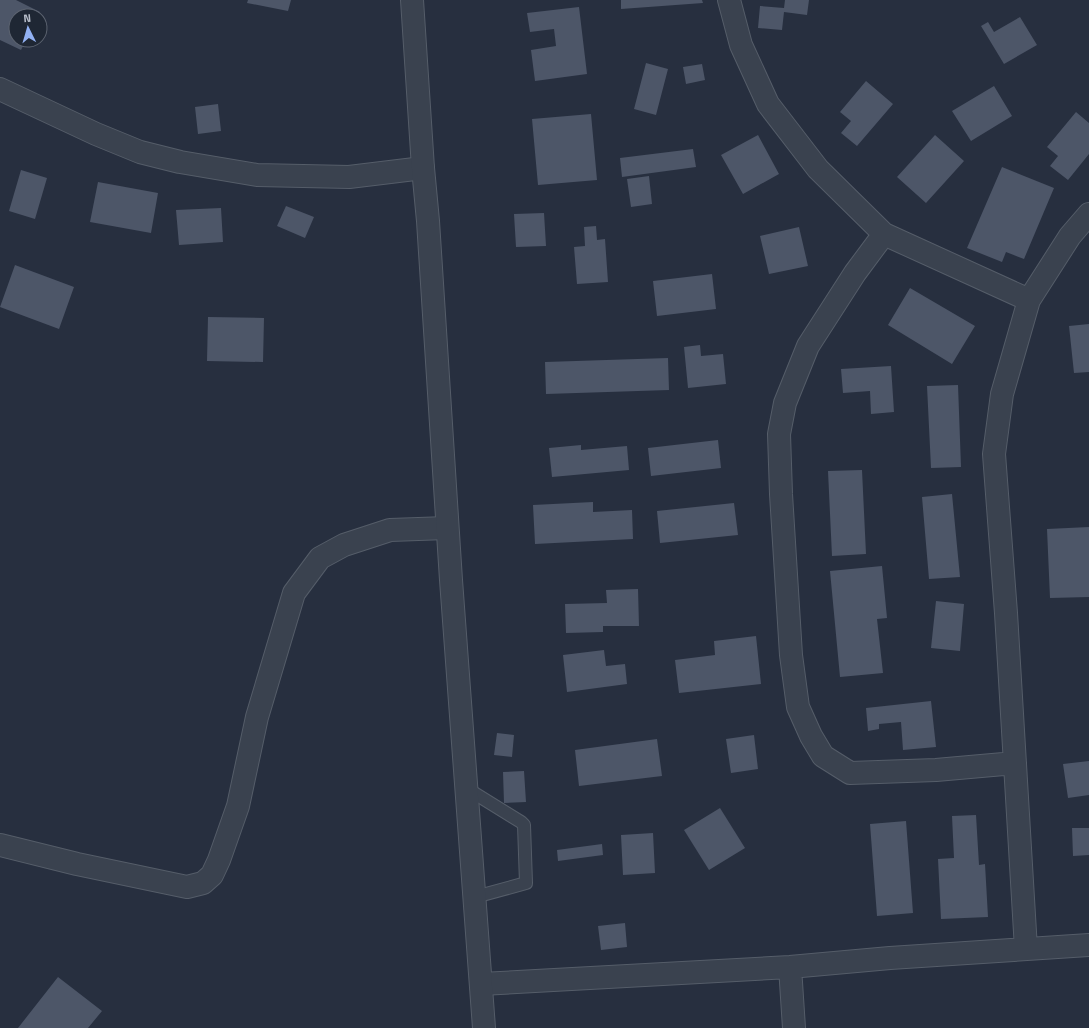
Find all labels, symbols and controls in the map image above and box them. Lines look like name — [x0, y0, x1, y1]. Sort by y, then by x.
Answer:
north arrow — [8, 8, 48, 48]
text: N — [23, 10, 32, 26]

